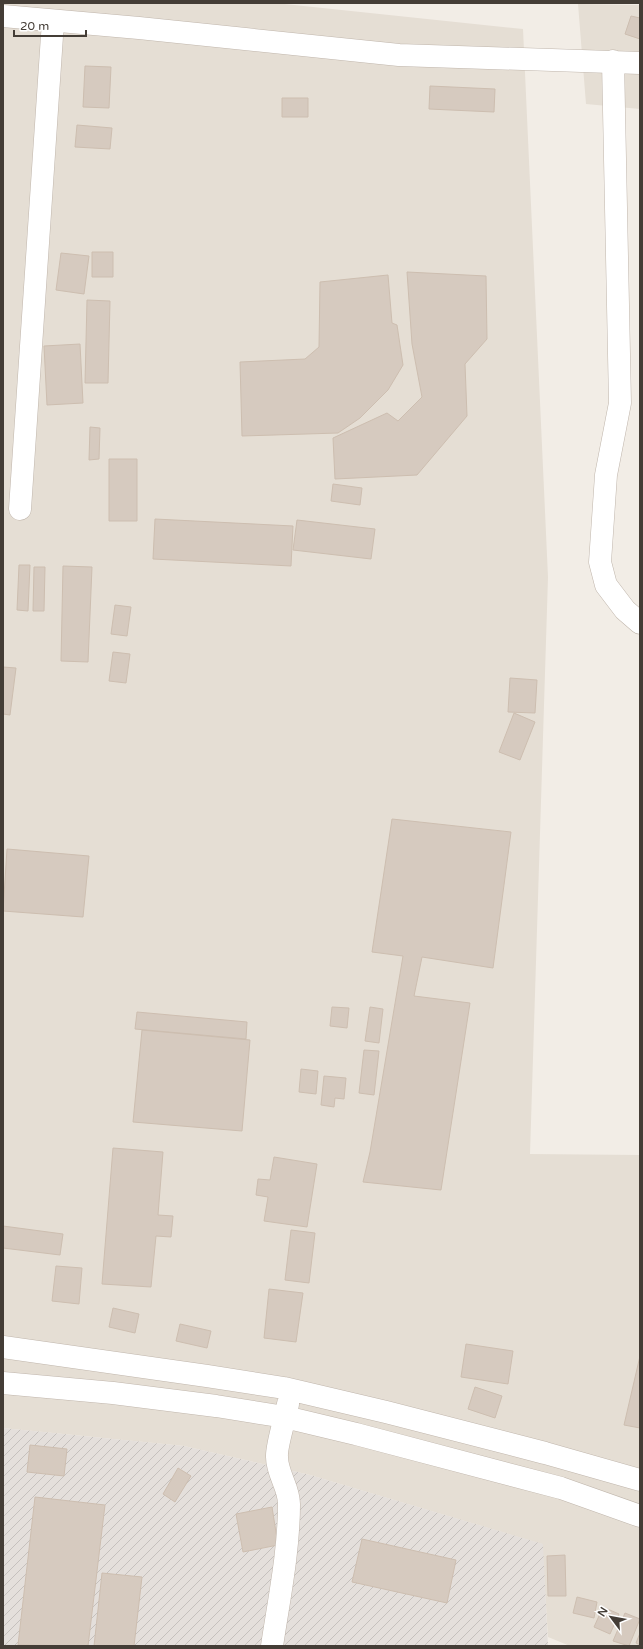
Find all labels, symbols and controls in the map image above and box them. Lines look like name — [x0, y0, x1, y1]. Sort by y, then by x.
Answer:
scale bar — [14, 12, 86, 38]
text: 20 m — [20, 19, 49, 33]
north arrow — [591, 1597, 631, 1637]
text: N — [595, 1605, 611, 1619]

